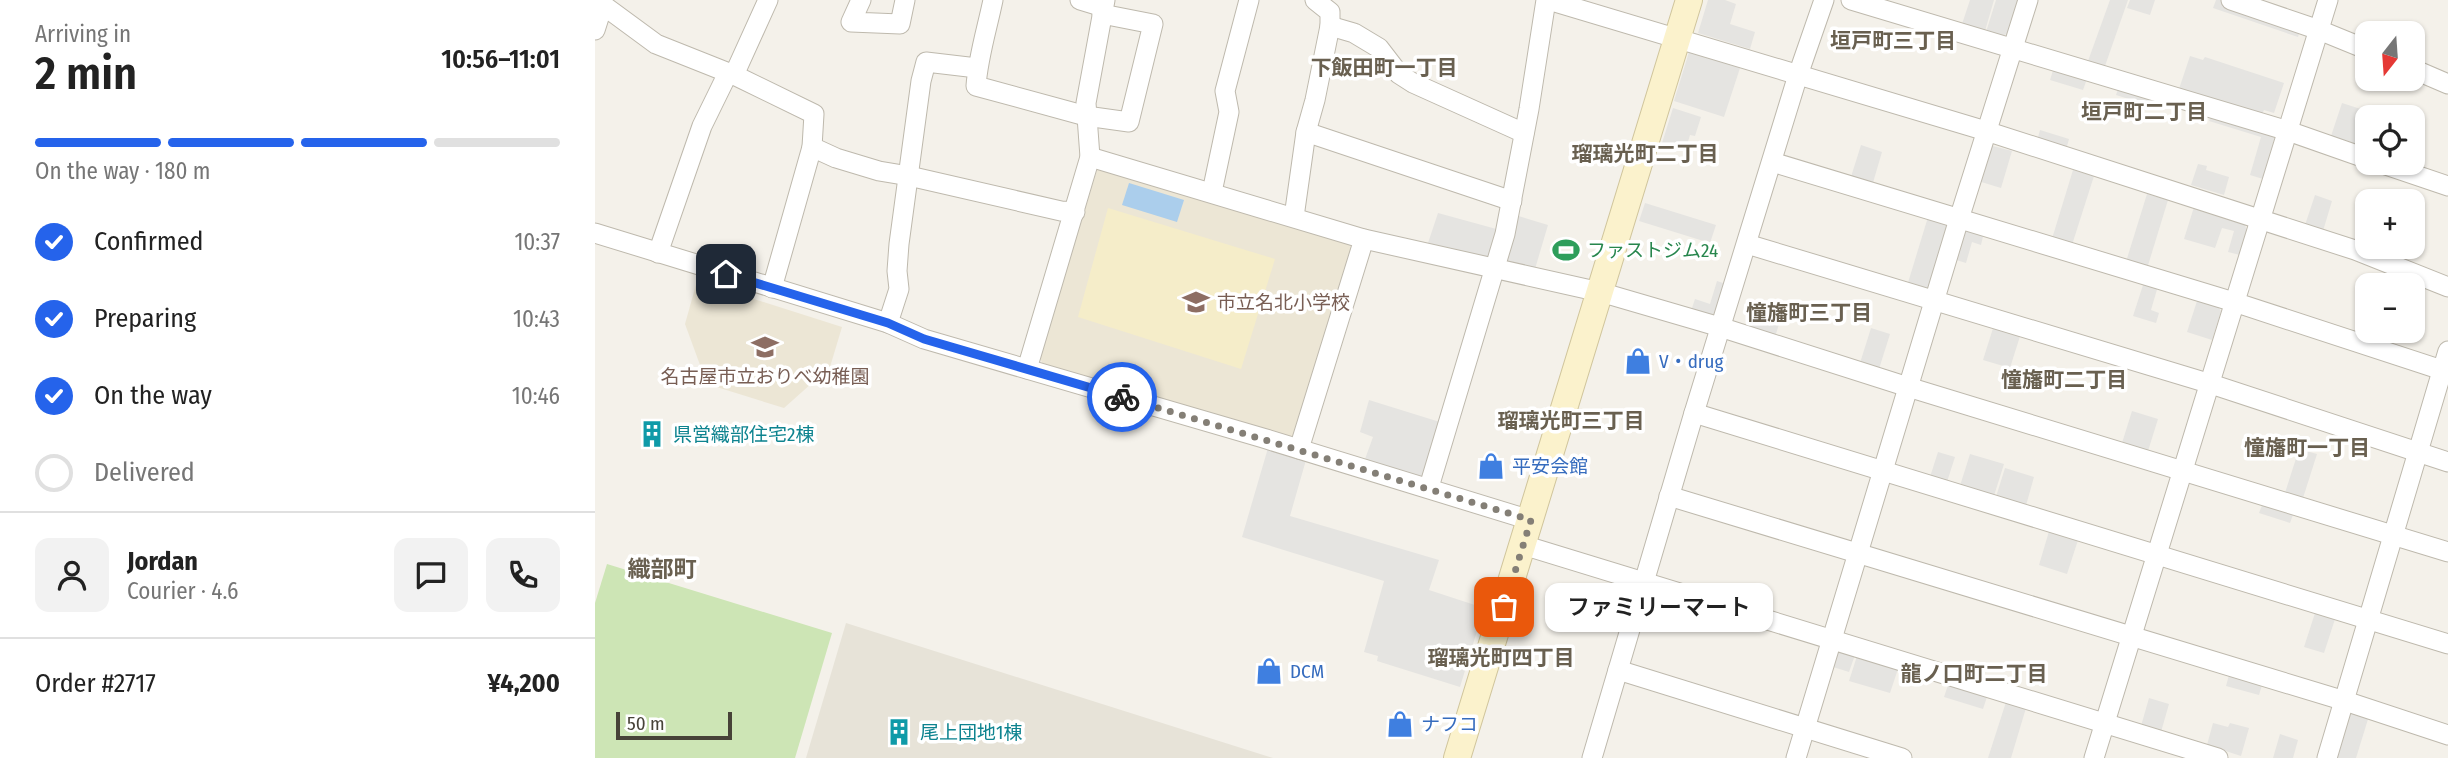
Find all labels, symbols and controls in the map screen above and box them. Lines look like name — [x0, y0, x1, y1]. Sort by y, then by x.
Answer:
text: Arriving in — [35, 20, 131, 48]
north arrow — [2355, 21, 2425, 91]
map controls — [2355, 21, 2425, 343]
district label: 垣戸町三丁目 — [1830, 28, 1956, 54]
text: 10:56–11:01 — [441, 44, 560, 75]
text: 2 min — [35, 46, 137, 101]
district label: 下飯田町一丁目 — [1311, 55, 1458, 81]
district label: 垣戸町二丁目 — [2081, 99, 2207, 125]
button: locate — [2355, 105, 2425, 175]
district label: 瑠璃光町二丁目 — [1572, 141, 1719, 167]
text: On the way · 180 m — [35, 157, 211, 185]
button: + — [2355, 189, 2425, 259]
icon: check — [35, 223, 73, 261]
text: Confirmed — [94, 226, 204, 257]
text: 10:37 — [514, 228, 560, 256]
sports icon: ファストジム24 — [1551, 235, 1581, 265]
place label: ファストジム24 — [1587, 239, 1718, 262]
pin — [696, 244, 756, 304]
icon: home — [707, 255, 745, 293]
button: − — [2355, 273, 2425, 343]
school or university icon: 市立名北小学校 — [1181, 287, 1211, 317]
place label: 市立名北小学校 — [1217, 291, 1350, 314]
icon: check — [35, 300, 73, 338]
district label: 憧旛町三丁目 — [1746, 300, 1872, 326]
text: Preparing — [94, 303, 196, 334]
text: 10:43 — [513, 305, 560, 333]
school or university icon: 名古屋市立おりべ幼稚園 — [750, 332, 780, 362]
shop icon: V・drug — [1623, 346, 1653, 376]
place label: V・drug — [1659, 350, 1723, 373]
courier — [1087, 362, 1157, 432]
place label: 名古屋市立おりべ幼稚園 — [660, 365, 870, 388]
district label: 憧旛町二丁目 — [2001, 367, 2127, 393]
icon: check — [35, 377, 73, 415]
icon: bike — [1103, 378, 1141, 416]
text: On the way — [94, 380, 212, 411]
text: 10:46 — [512, 382, 560, 410]
district label: 瑠璃光町三丁目 — [1498, 408, 1645, 434]
building icon: 県営織部住宅2棟 — [637, 419, 667, 449]
place label: 県営織部住宅2棟 — [673, 423, 814, 446]
district label: 憧旛町一丁目 — [2244, 435, 2370, 461]
shop icon: 平安会館 — [1476, 451, 1506, 481]
place label: 平安会館 — [1512, 455, 1588, 478]
text: Delivered — [94, 457, 195, 488]
button: person — [35, 538, 109, 612]
button: chat — [394, 538, 468, 612]
button: phone — [486, 538, 560, 612]
text: Jordan — [127, 546, 198, 577]
district label: 織部町 — [628, 555, 697, 583]
text: Courier · 4.6 — [127, 577, 238, 605]
pin — [1474, 577, 1534, 637]
callout: ファミリーマート — [1546, 582, 1773, 632]
icon: bag — [1485, 588, 1523, 626]
text: ファミリーマート — [1567, 593, 1751, 621]
district label: 瑠璃光町四丁目 — [1428, 645, 1575, 671]
shop icon: DCM — [1254, 656, 1284, 686]
place label: DCM — [1290, 660, 1324, 683]
district label: 龍ノ口町二丁目 — [1901, 661, 2048, 687]
text: Order #2717 — [35, 668, 156, 699]
text: ¥4,200 — [487, 668, 560, 699]
scale bar — [616, 709, 731, 741]
shop icon: ナフコ — [1385, 709, 1415, 739]
text: 50 m — [627, 712, 665, 735]
place label: ナフコ — [1421, 713, 1478, 736]
building icon: 尾上団地1棟 — [884, 717, 914, 747]
place label: 尾上団地1棟 — [920, 721, 1022, 744]

